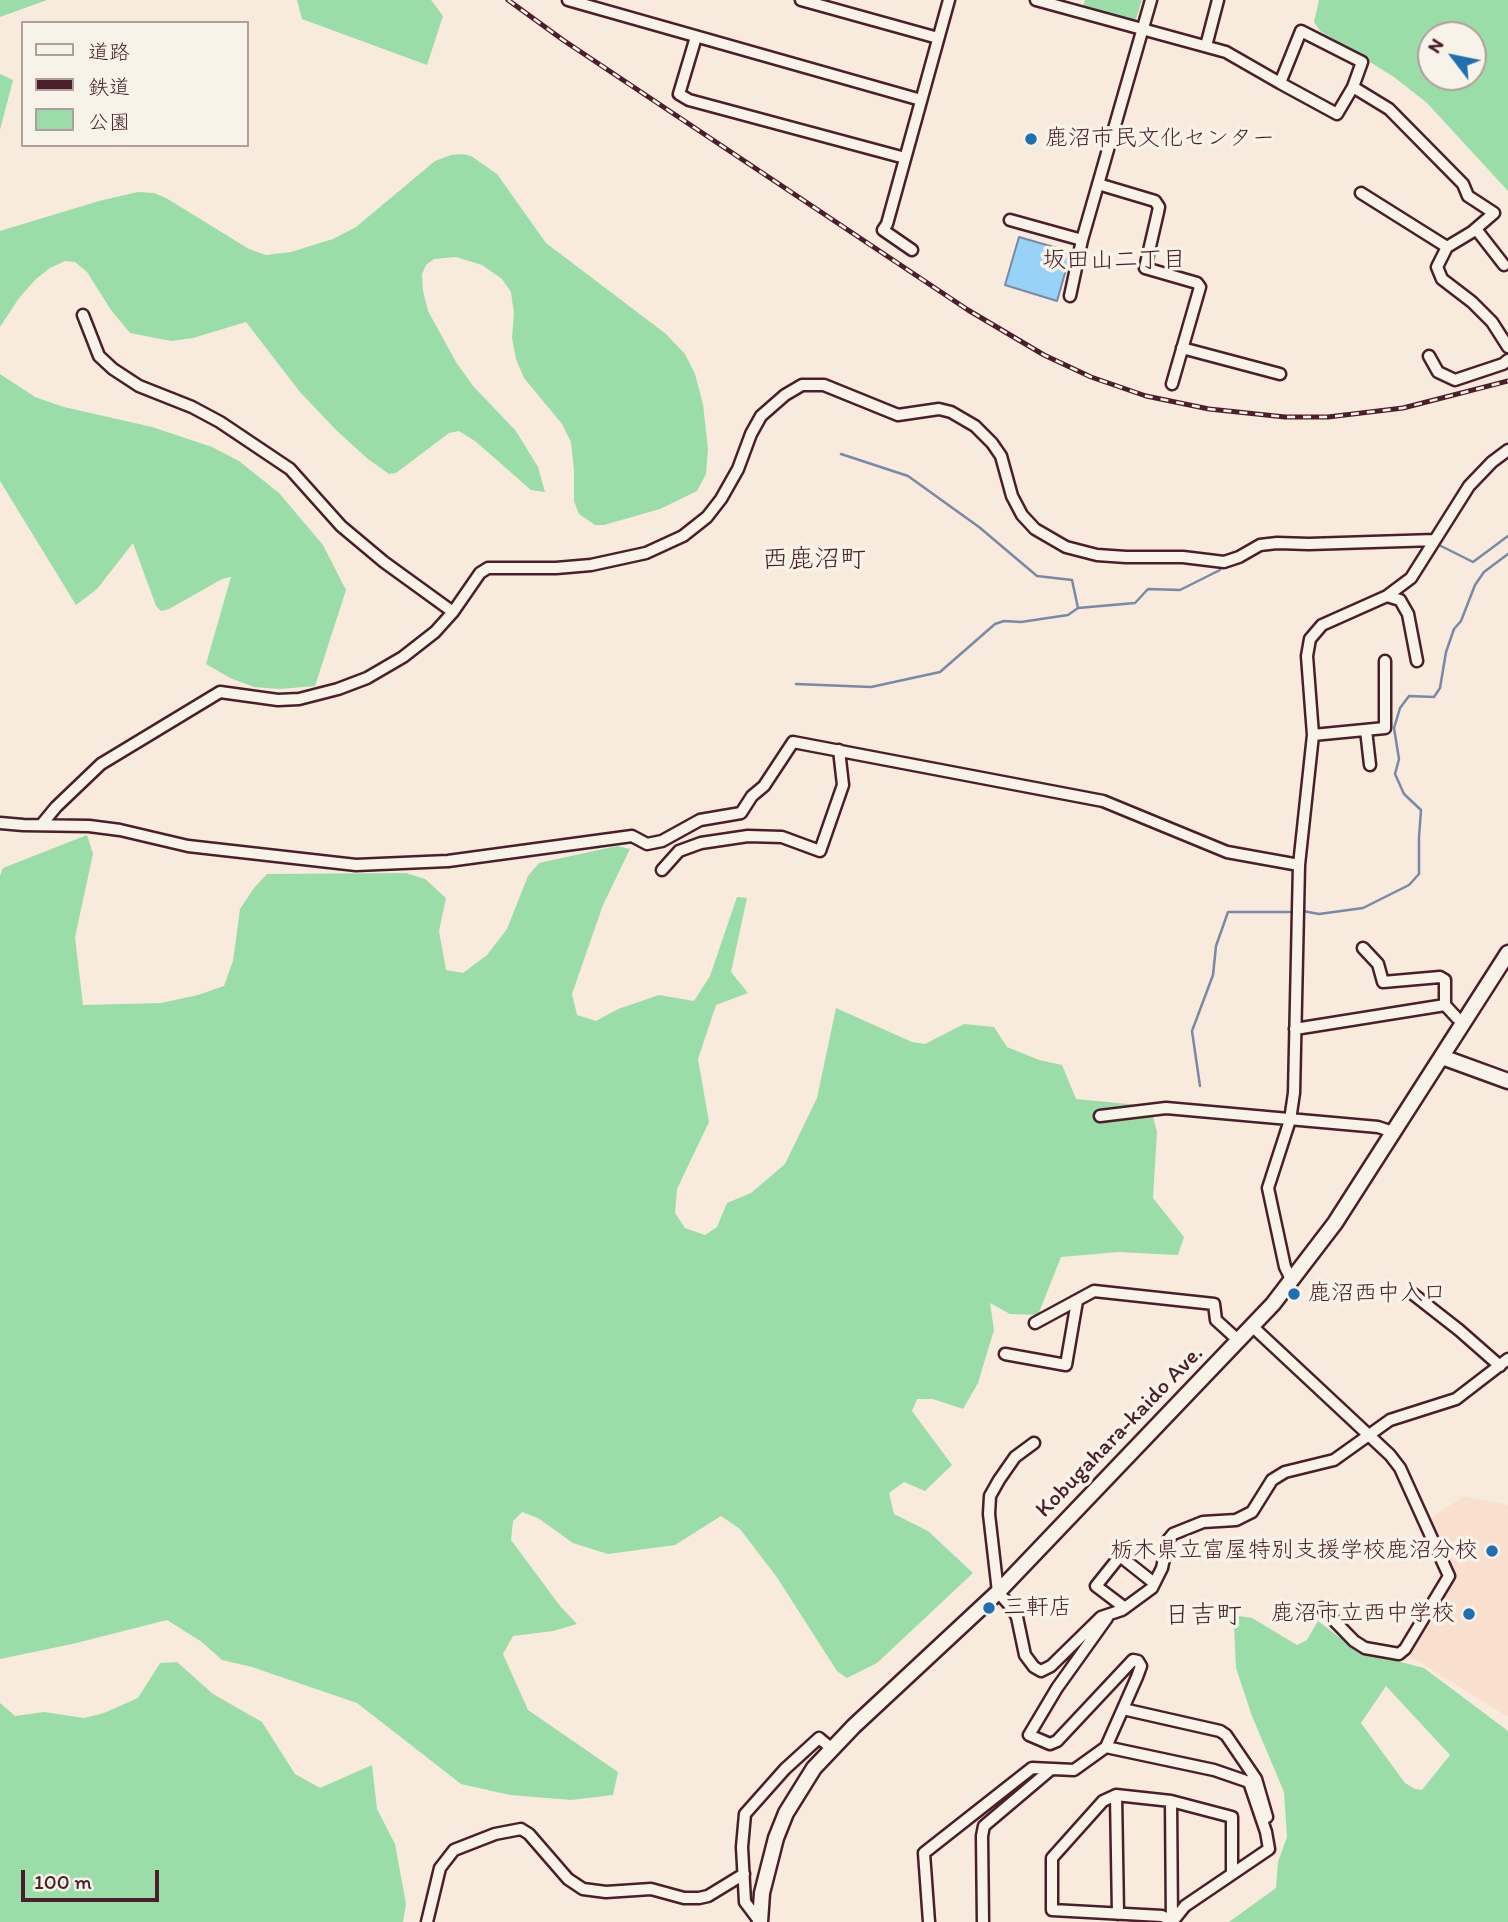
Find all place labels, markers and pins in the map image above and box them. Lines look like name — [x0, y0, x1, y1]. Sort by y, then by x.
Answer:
place label: 鹿沼市民文化センター — [1045, 125, 1275, 153]
marker: 鹿沼市民文化センター — [1023, 131, 1039, 147]
place label: 鹿沼西中入口 — [1308, 1280, 1446, 1308]
marker: 鹿沼西中入口 — [1286, 1286, 1302, 1302]
place label: 栃木県立富屋特別支援学校鹿沼分校 — [1110, 1537, 1478, 1565]
marker: 栃木県立富屋特別支援学校鹿沼分校 — [1484, 1543, 1500, 1559]
place label: 三軒店 — [1003, 1594, 1072, 1622]
marker: 三軒店 — [981, 1600, 997, 1616]
place label: 鹿沼市立西中学校 — [1271, 1600, 1455, 1628]
marker: 鹿沼市立西中学校 — [1461, 1606, 1477, 1622]

